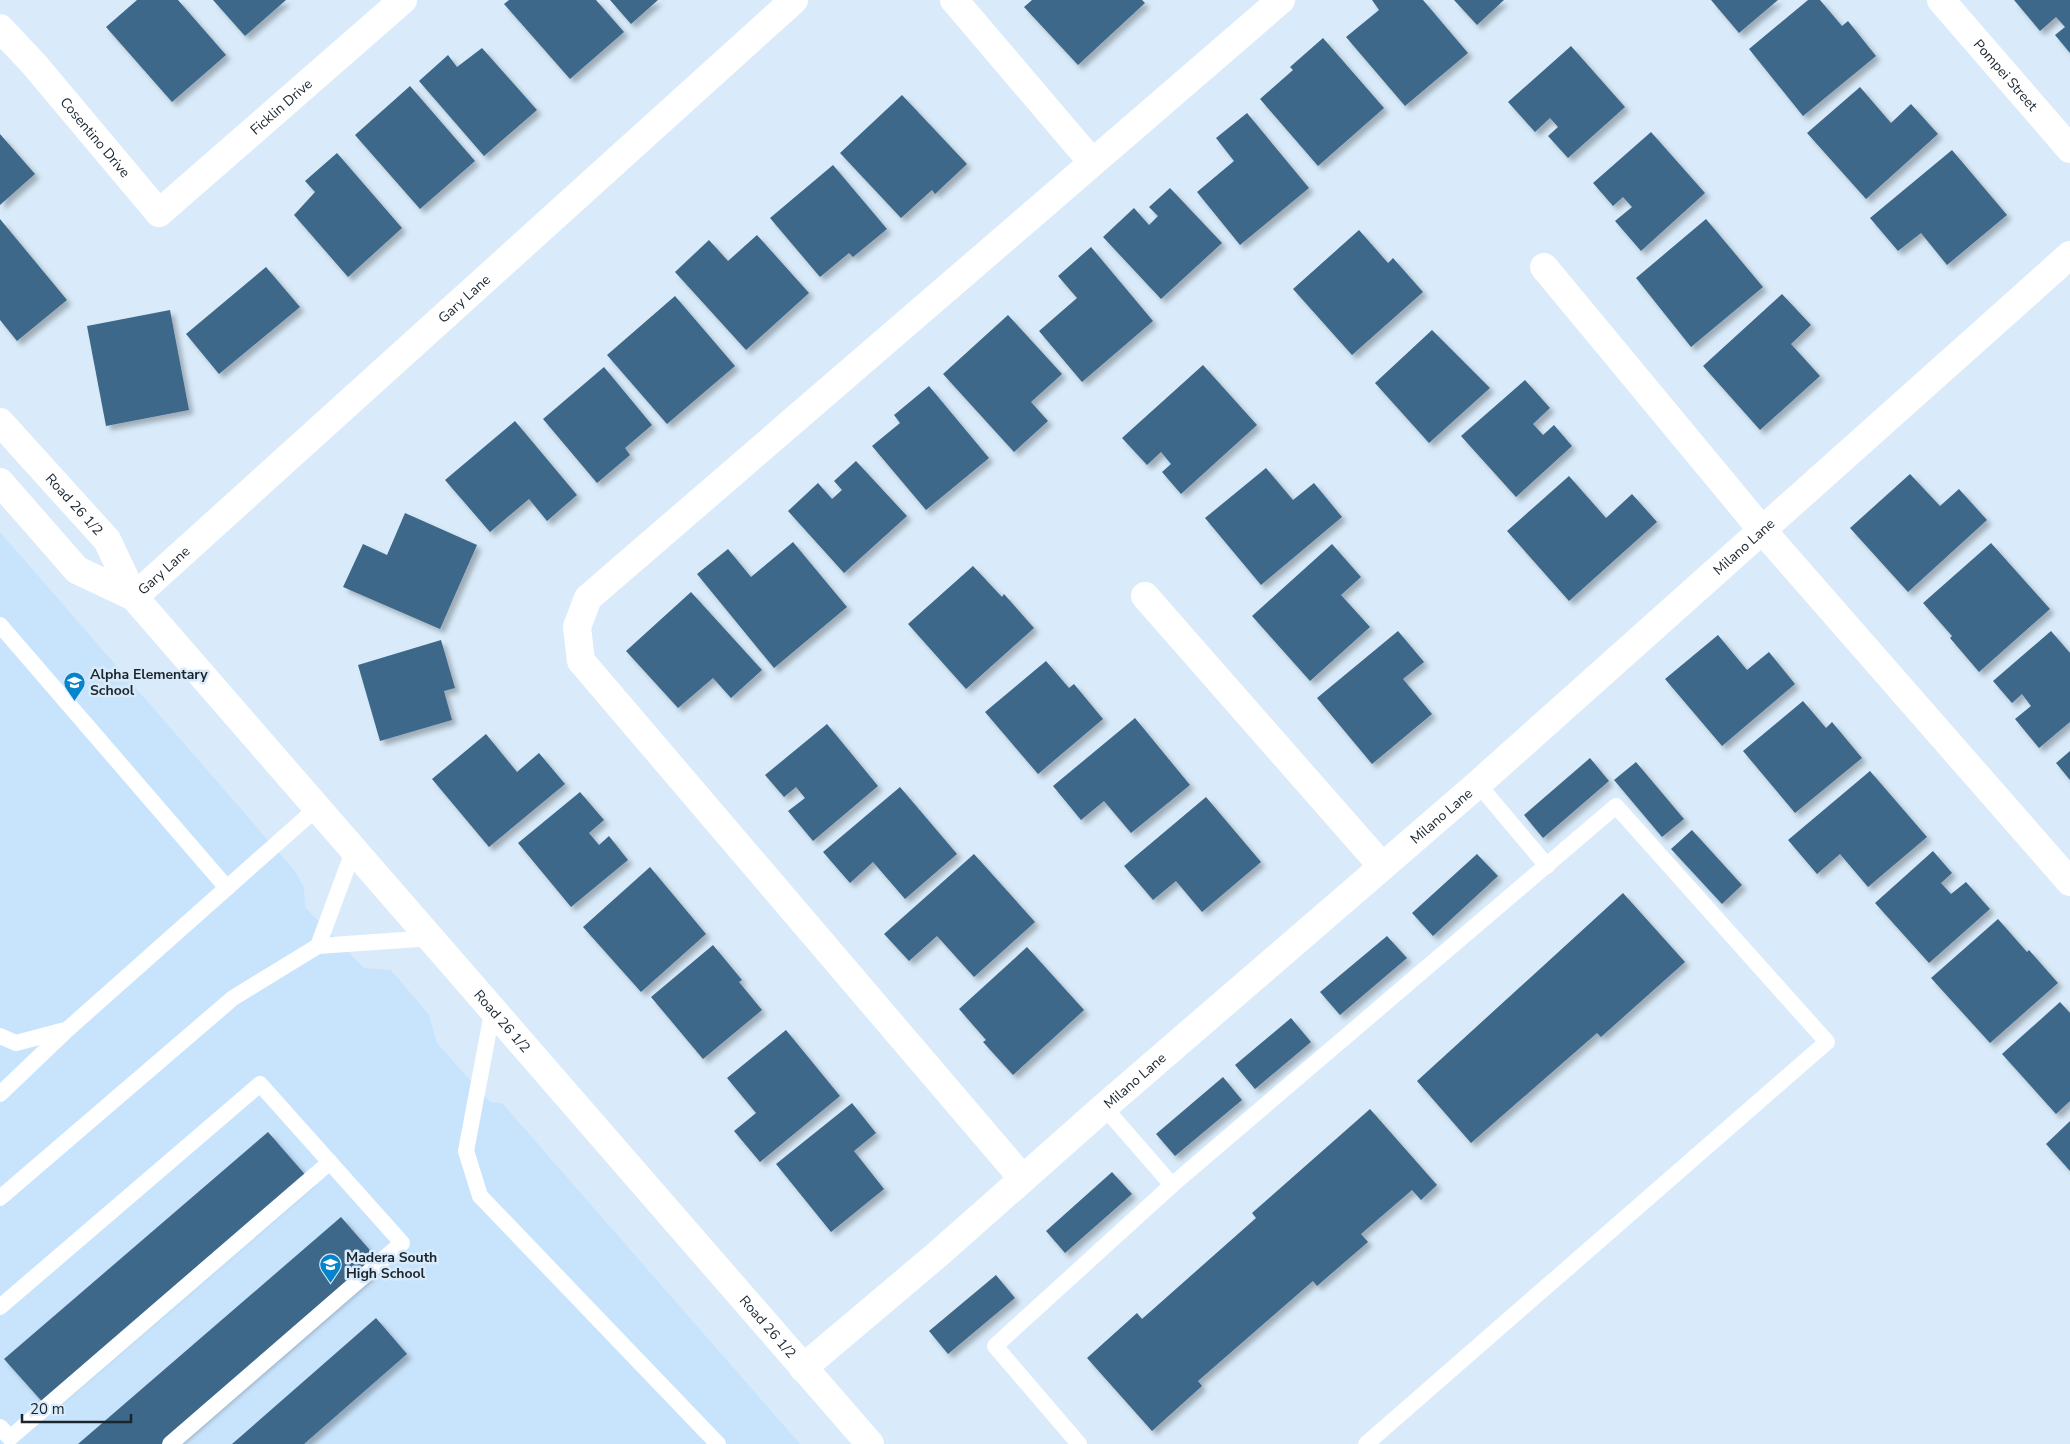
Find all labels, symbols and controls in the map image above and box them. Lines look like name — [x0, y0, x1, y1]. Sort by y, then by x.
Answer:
street label: Pompei Street — [1969, 35, 2042, 115]
street label: Ficklin Drive — [246, 74, 316, 139]
street label: Cosentino Drive — [56, 93, 134, 182]
street label: Gary Lane — [434, 270, 495, 327]
street label: Road 26 1/2 — [41, 470, 107, 540]
street label: Milano Lane — [1709, 514, 1779, 580]
street label: Gary Lane — [134, 542, 194, 599]
place label: Alpha Elementary School — [90, 665, 208, 700]
school or university icon: Alpha Elementary School — [62, 670, 86, 701]
street label: Milano Lane — [1406, 784, 1477, 848]
street label: Road 26 1/2 — [469, 986, 535, 1057]
street label: Milano Lane — [1100, 1049, 1170, 1113]
place label: Madera South High School — [346, 1248, 437, 1283]
school or university icon: Madera South High School — [318, 1253, 342, 1284]
street label: Road 26 1/2 — [735, 1292, 800, 1362]
scale bar — [22, 1392, 131, 1424]
text: 20 m — [30, 1399, 65, 1419]

